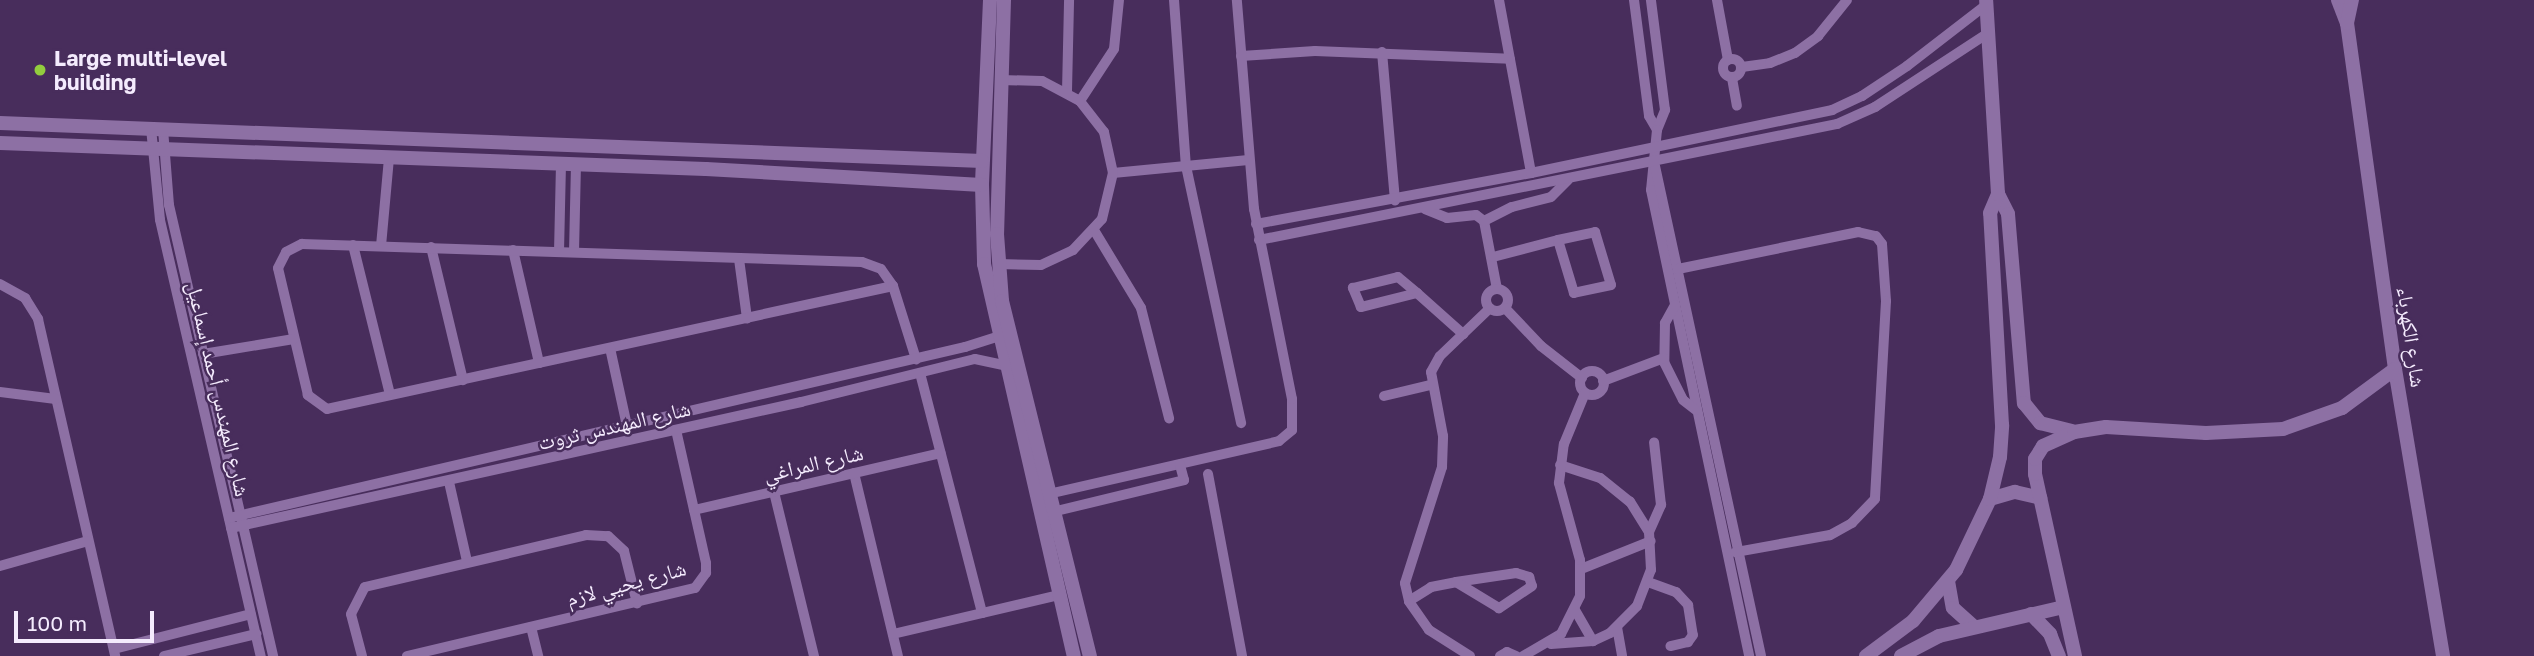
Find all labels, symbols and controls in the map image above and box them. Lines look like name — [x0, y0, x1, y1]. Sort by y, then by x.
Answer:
place label: Large multi-level building — [54, 45, 227, 95]
marker: Large multi-level building — [32, 62, 48, 78]
street label: شارع المهندس أحمد إسماعيل — [182, 279, 256, 499]
street label: شارع الكهرباء — [2392, 285, 2432, 389]
street label: شارع المهندس ثروت — [535, 395, 693, 455]
street label: شارع المراغي — [761, 439, 865, 487]
street label: شارع يحيي لازم — [563, 555, 689, 611]
scale bar — [18, 596, 158, 640]
text: 100 m — [27, 610, 87, 636]

